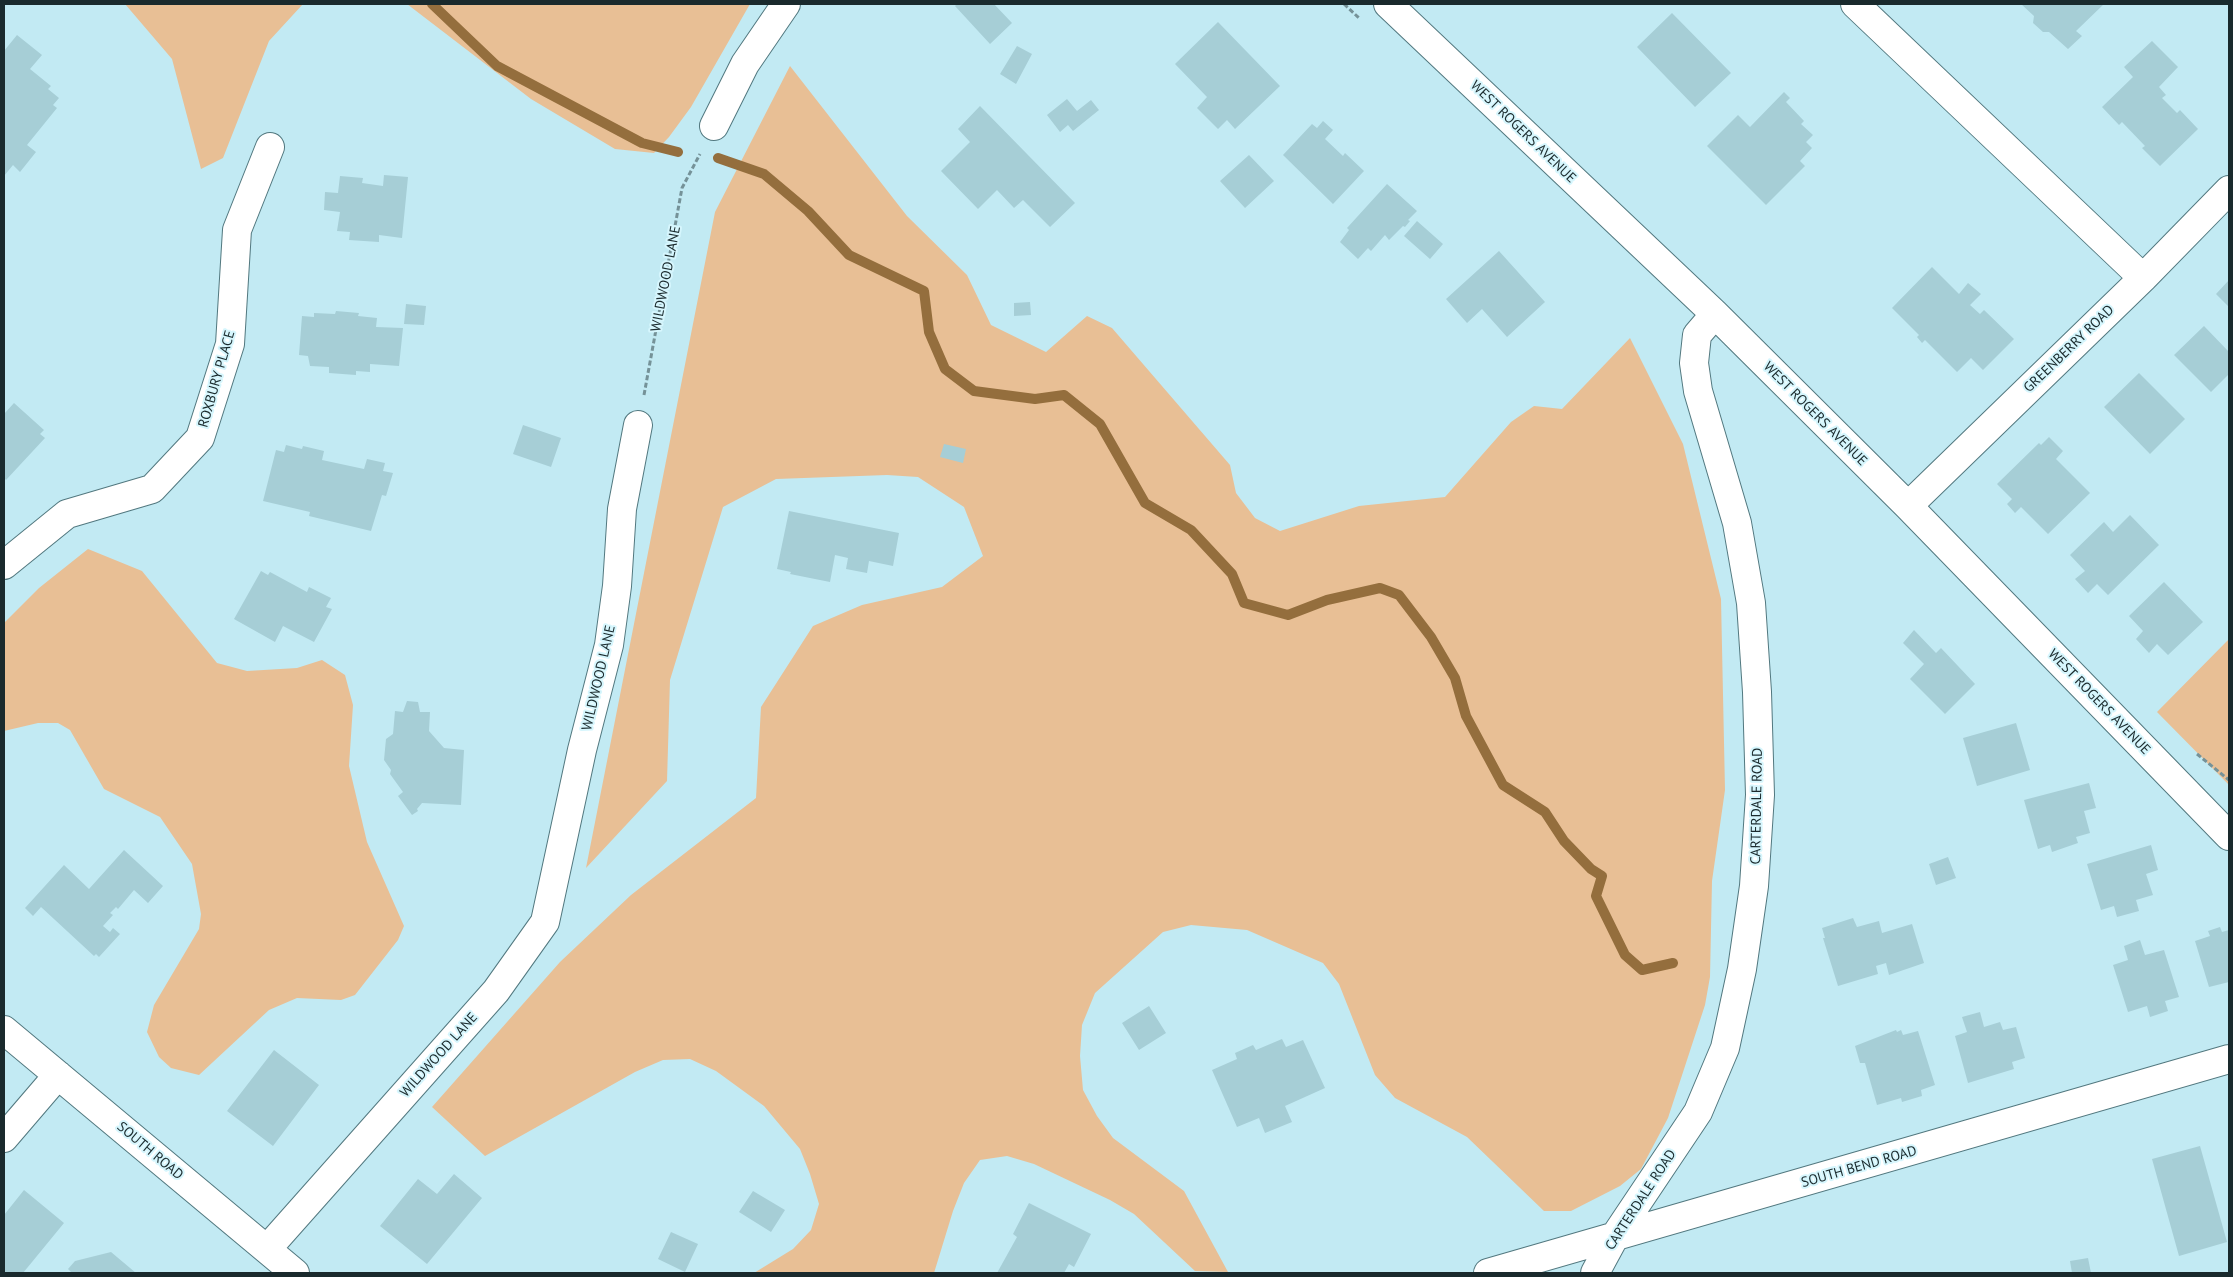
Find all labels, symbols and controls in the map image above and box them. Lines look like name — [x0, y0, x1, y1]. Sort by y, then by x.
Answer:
street label: WEST ROGERS AVENUE — [1467, 77, 1579, 187]
street label: WILDWOOD LANE — [647, 225, 685, 333]
street label: GREENBERRY ROAD — [2020, 302, 2118, 396]
street label: ROXBURY PLACE — [195, 329, 239, 429]
street label: WEST ROGERS AVENUE — [1760, 359, 1870, 469]
street label: WILDWOOD LANE — [579, 624, 619, 732]
street label: WEST ROGERS AVENUE — [2044, 646, 2154, 758]
street label: CARTERDALE ROAD — [1748, 748, 1766, 864]
street label: WILDWOOD LANE — [397, 1009, 481, 1101]
street label: SOUTH ROAD — [113, 1118, 187, 1184]
street label: SOUTH BEND ROAD — [1799, 1142, 1919, 1192]
street label: CARTERDALE ROAD — [1602, 1147, 1680, 1253]

